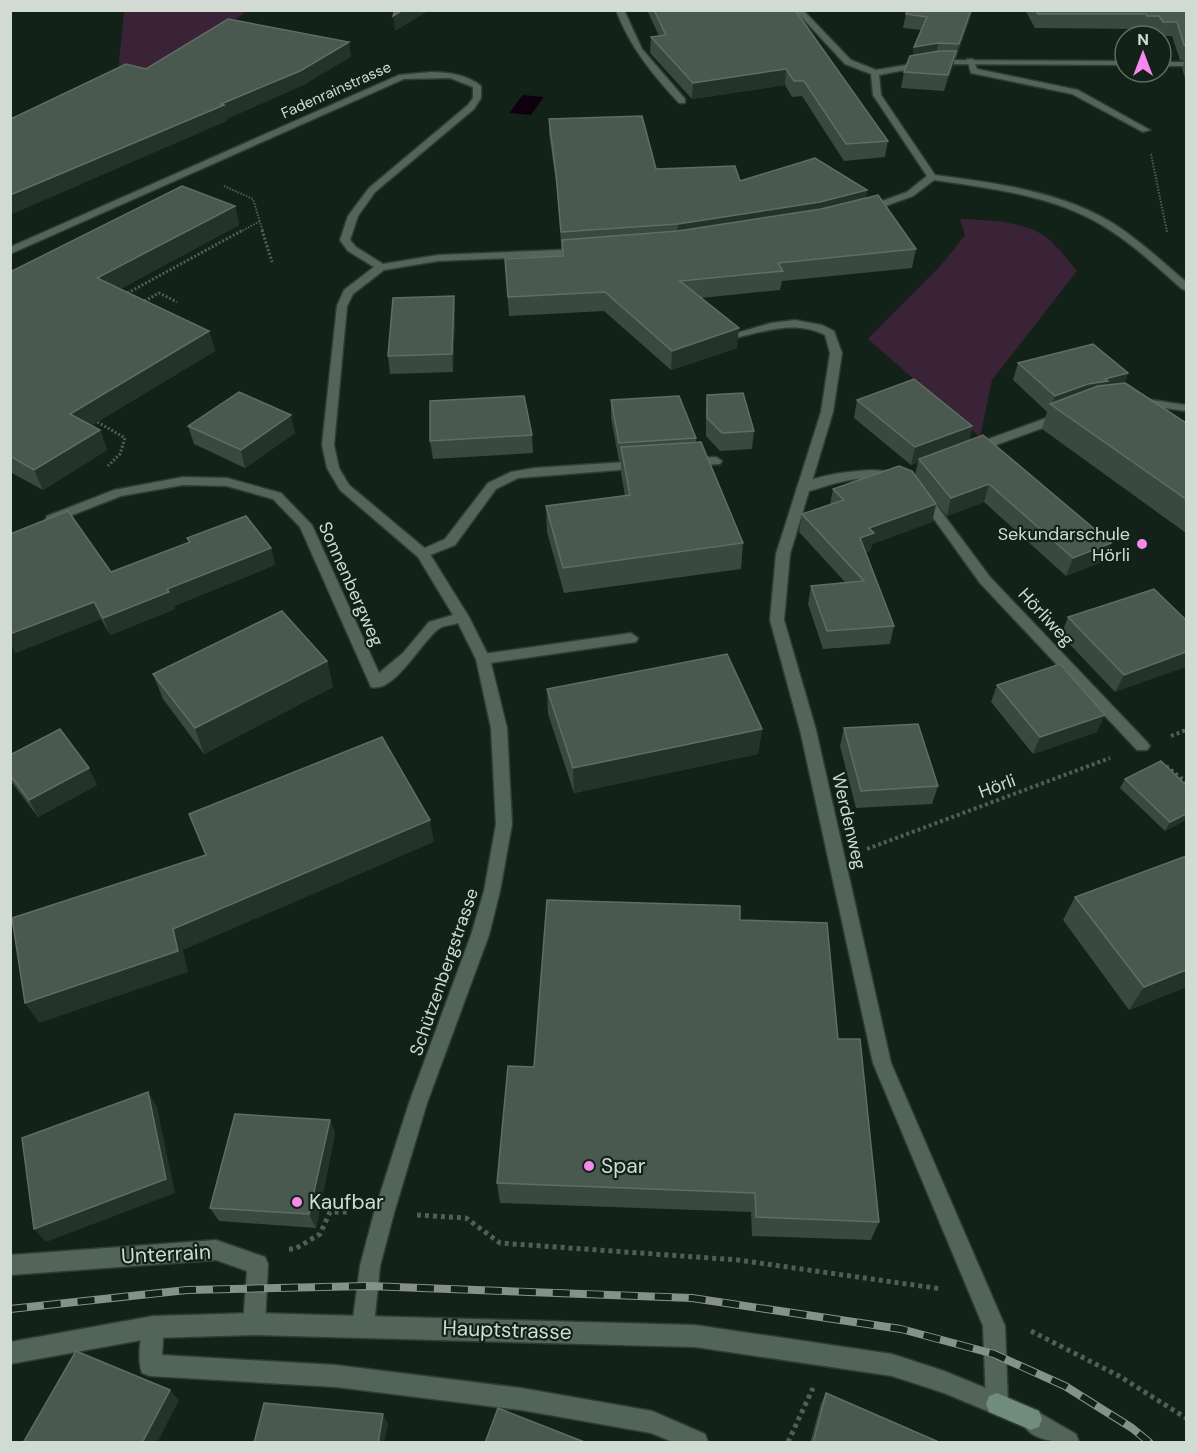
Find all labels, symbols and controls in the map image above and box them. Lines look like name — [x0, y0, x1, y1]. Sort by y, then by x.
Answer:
north arrow — [1113, 24, 1173, 84]
text: N — [1137, 29, 1149, 50]
street label: Fadenrainstrasse — [278, 57, 394, 123]
street label: Sonnenbergweg — [313, 518, 389, 650]
place label: Sekundarschule Hörli — [998, 522, 1130, 567]
marker: Sekundarschule Hörli — [1135, 537, 1149, 551]
street label: Hörliweg — [1013, 583, 1079, 651]
street label: Hörli — [975, 768, 1019, 804]
street label: Werdenweg — [826, 770, 872, 872]
street label: Schützenbergstrasse — [404, 885, 484, 1059]
place label: Spar — [601, 1152, 646, 1180]
marker: Spar — [582, 1159, 596, 1173]
place label: Kaufbar — [309, 1188, 384, 1216]
marker: Kaufbar — [290, 1195, 304, 1209]
street label: Unterrain — [120, 1238, 212, 1270]
street label: Hauptstrasse — [442, 1314, 572, 1346]

